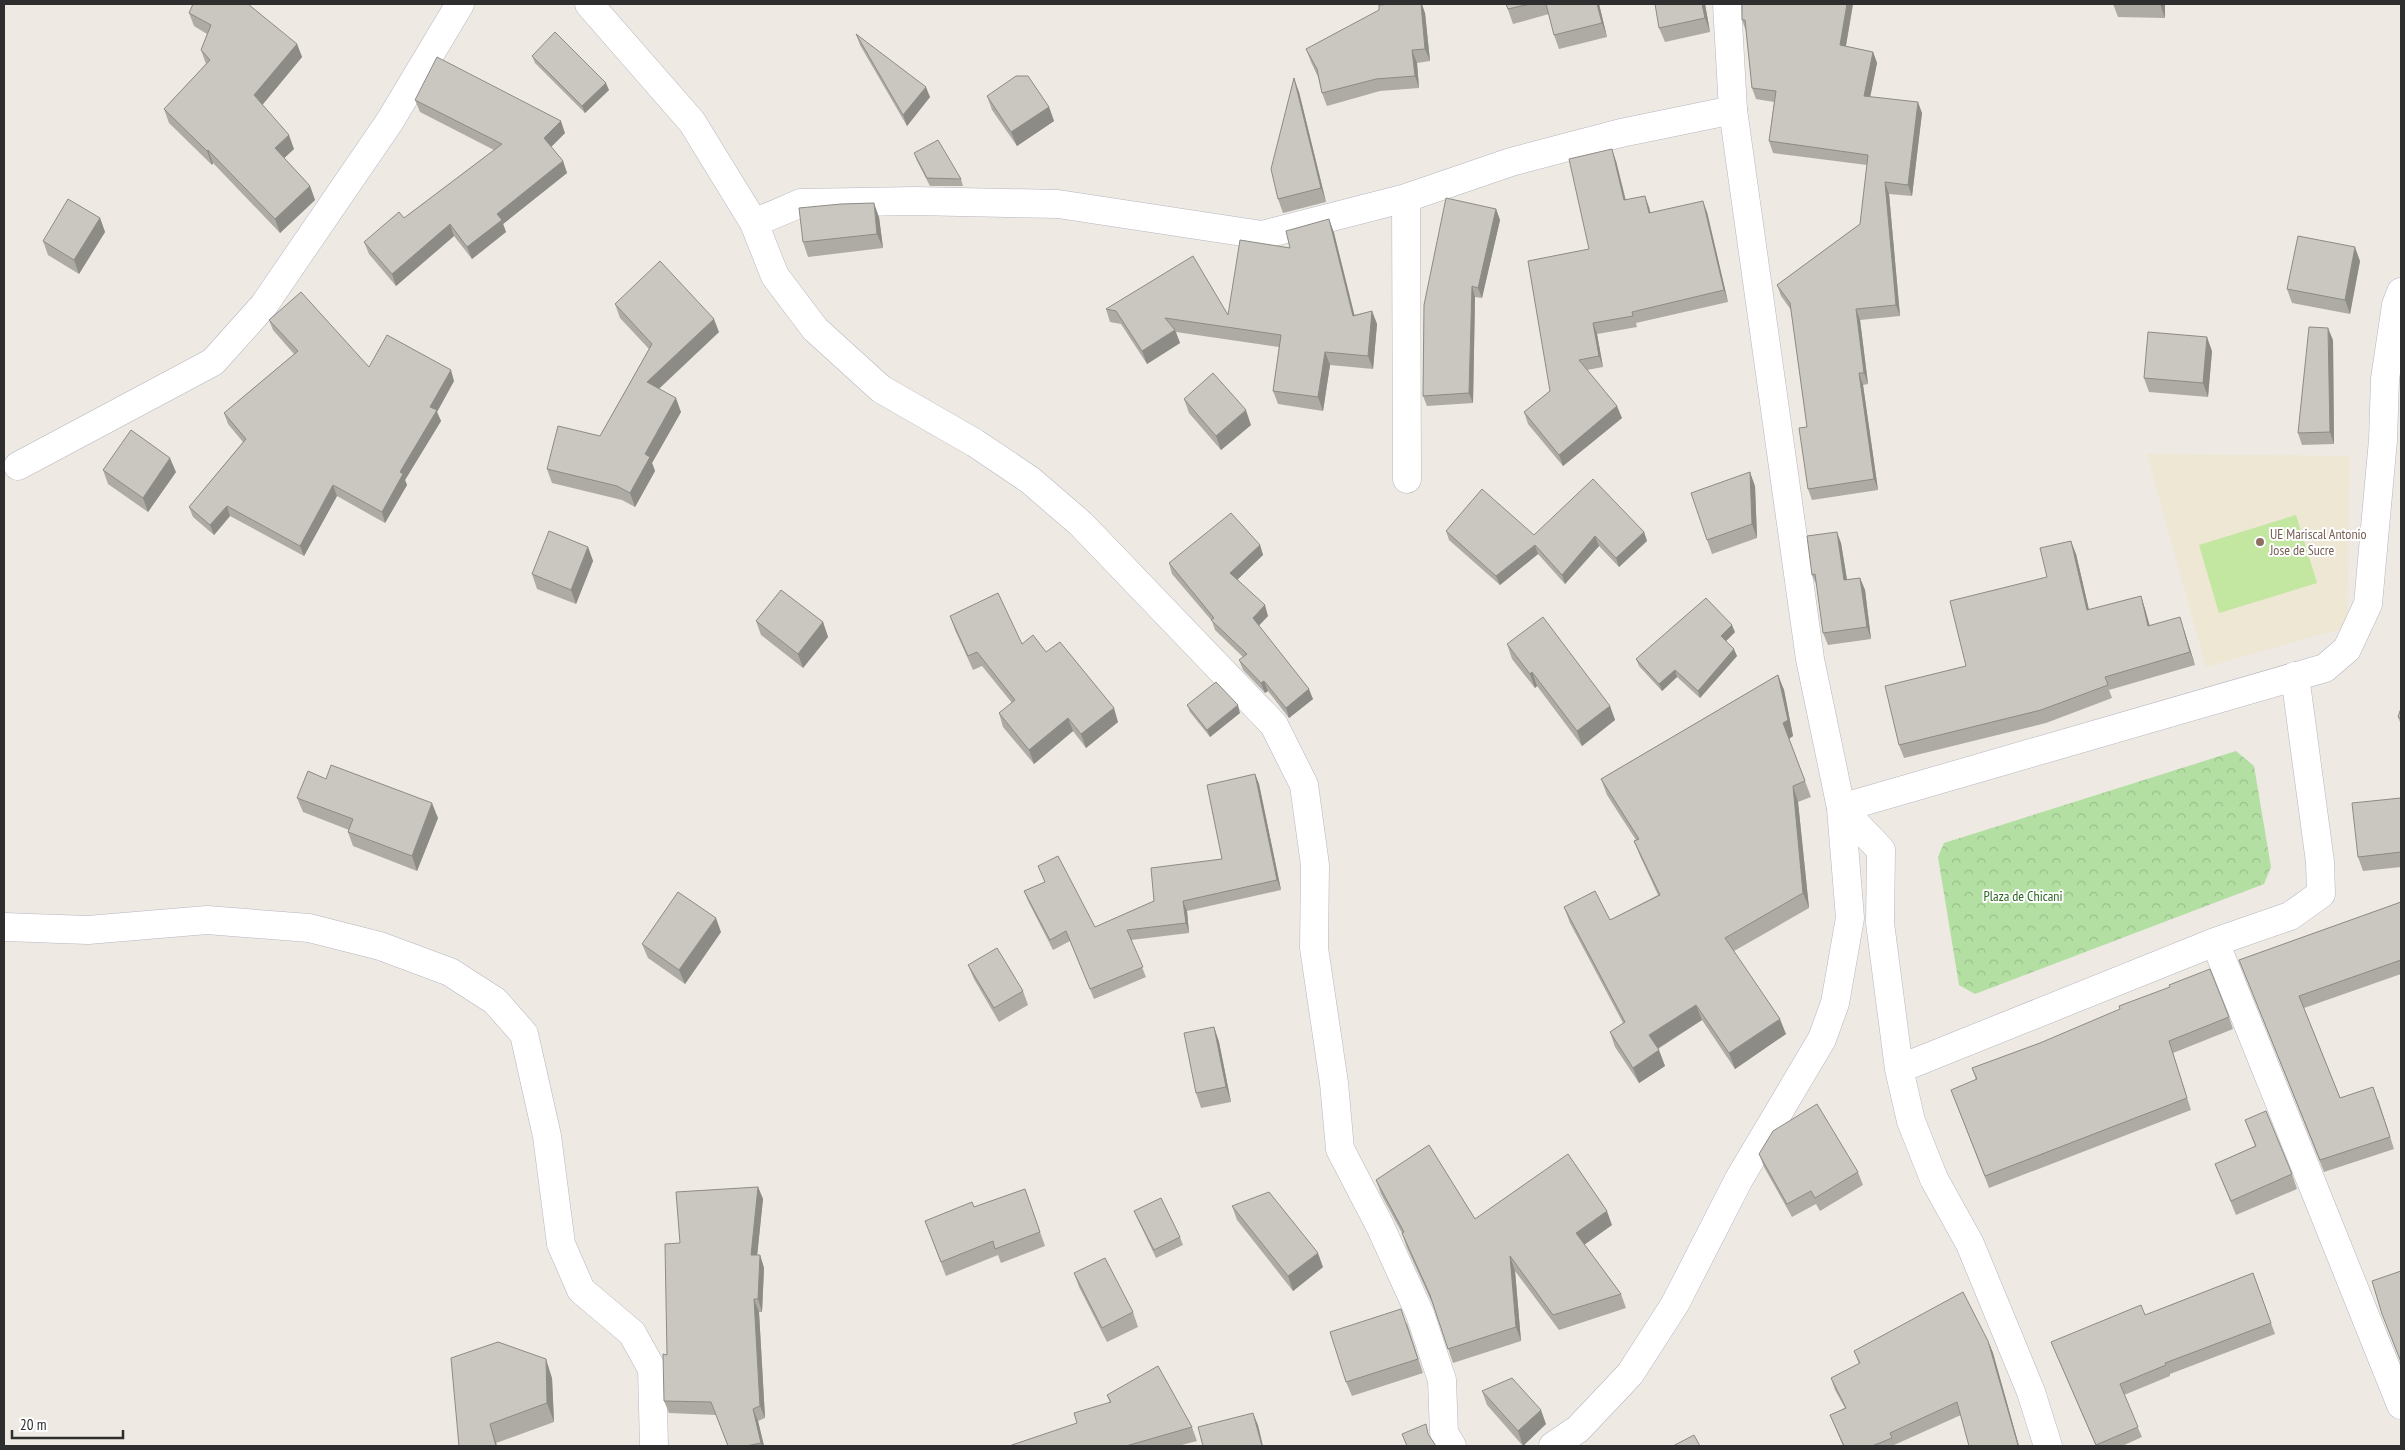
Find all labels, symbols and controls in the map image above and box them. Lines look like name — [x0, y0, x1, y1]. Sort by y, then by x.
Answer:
place label: UE Mariscal Antonio Jose de Sucre — [2269, 525, 2367, 559]
marker: UE Mariscal Antonio Jose de Sucre — [2254, 536, 2266, 548]
park label: Plaza de Chicani — [1984, 887, 2062, 905]
scale bar — [12, 1408, 124, 1440]
text: 20 m — [20, 1415, 46, 1434]

